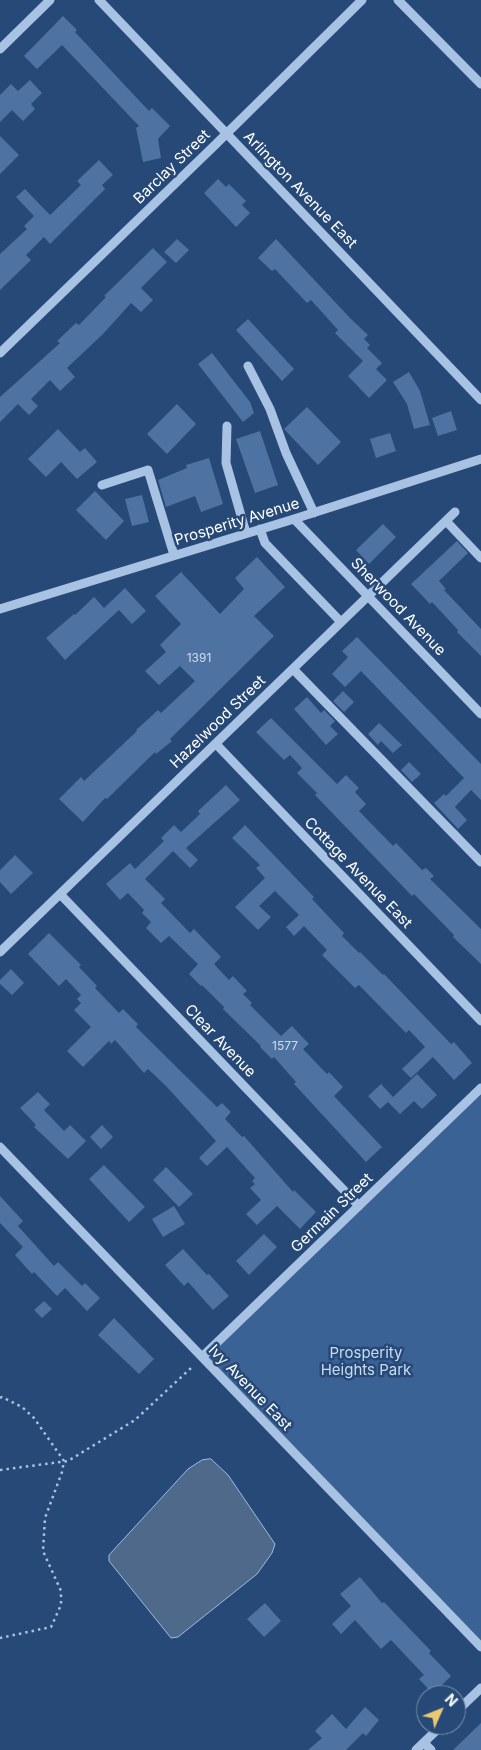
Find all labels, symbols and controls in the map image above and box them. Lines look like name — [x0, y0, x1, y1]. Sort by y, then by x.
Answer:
street label: Barclay Street — [130, 126, 214, 208]
street label: Arlington Avenue East — [239, 128, 361, 252]
street label: Prosperity Avenue — [172, 494, 302, 550]
street label: Sherwood Avenue — [347, 554, 449, 660]
house number: 1391 — [187, 651, 211, 665]
street label: Hazelwood Street — [167, 672, 269, 772]
street label: Cottage Avenue East — [300, 814, 416, 932]
street label: Clear Avenue — [181, 1001, 259, 1081]
house number: 1577 — [272, 1039, 298, 1053]
street label: Germain Street — [287, 1170, 377, 1256]
street label: Ivy Avenue East — [205, 1341, 295, 1435]
park label: Prosperity Heights Park — [321, 1344, 411, 1379]
north arrow — [416, 1685, 466, 1735]
text: N — [442, 1690, 461, 1710]

